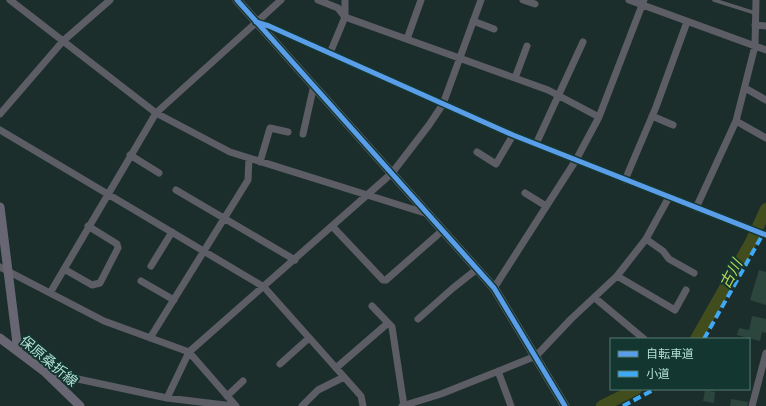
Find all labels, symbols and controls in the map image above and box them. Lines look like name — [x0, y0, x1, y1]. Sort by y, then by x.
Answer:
water label: 古川 — [714, 254, 749, 292]
street label: 保原桑折線 — [16, 331, 82, 391]
legend — [610, 338, 750, 390]
text: 自転車道 — [646, 345, 694, 363]
text: 小道 — [646, 365, 670, 383]

